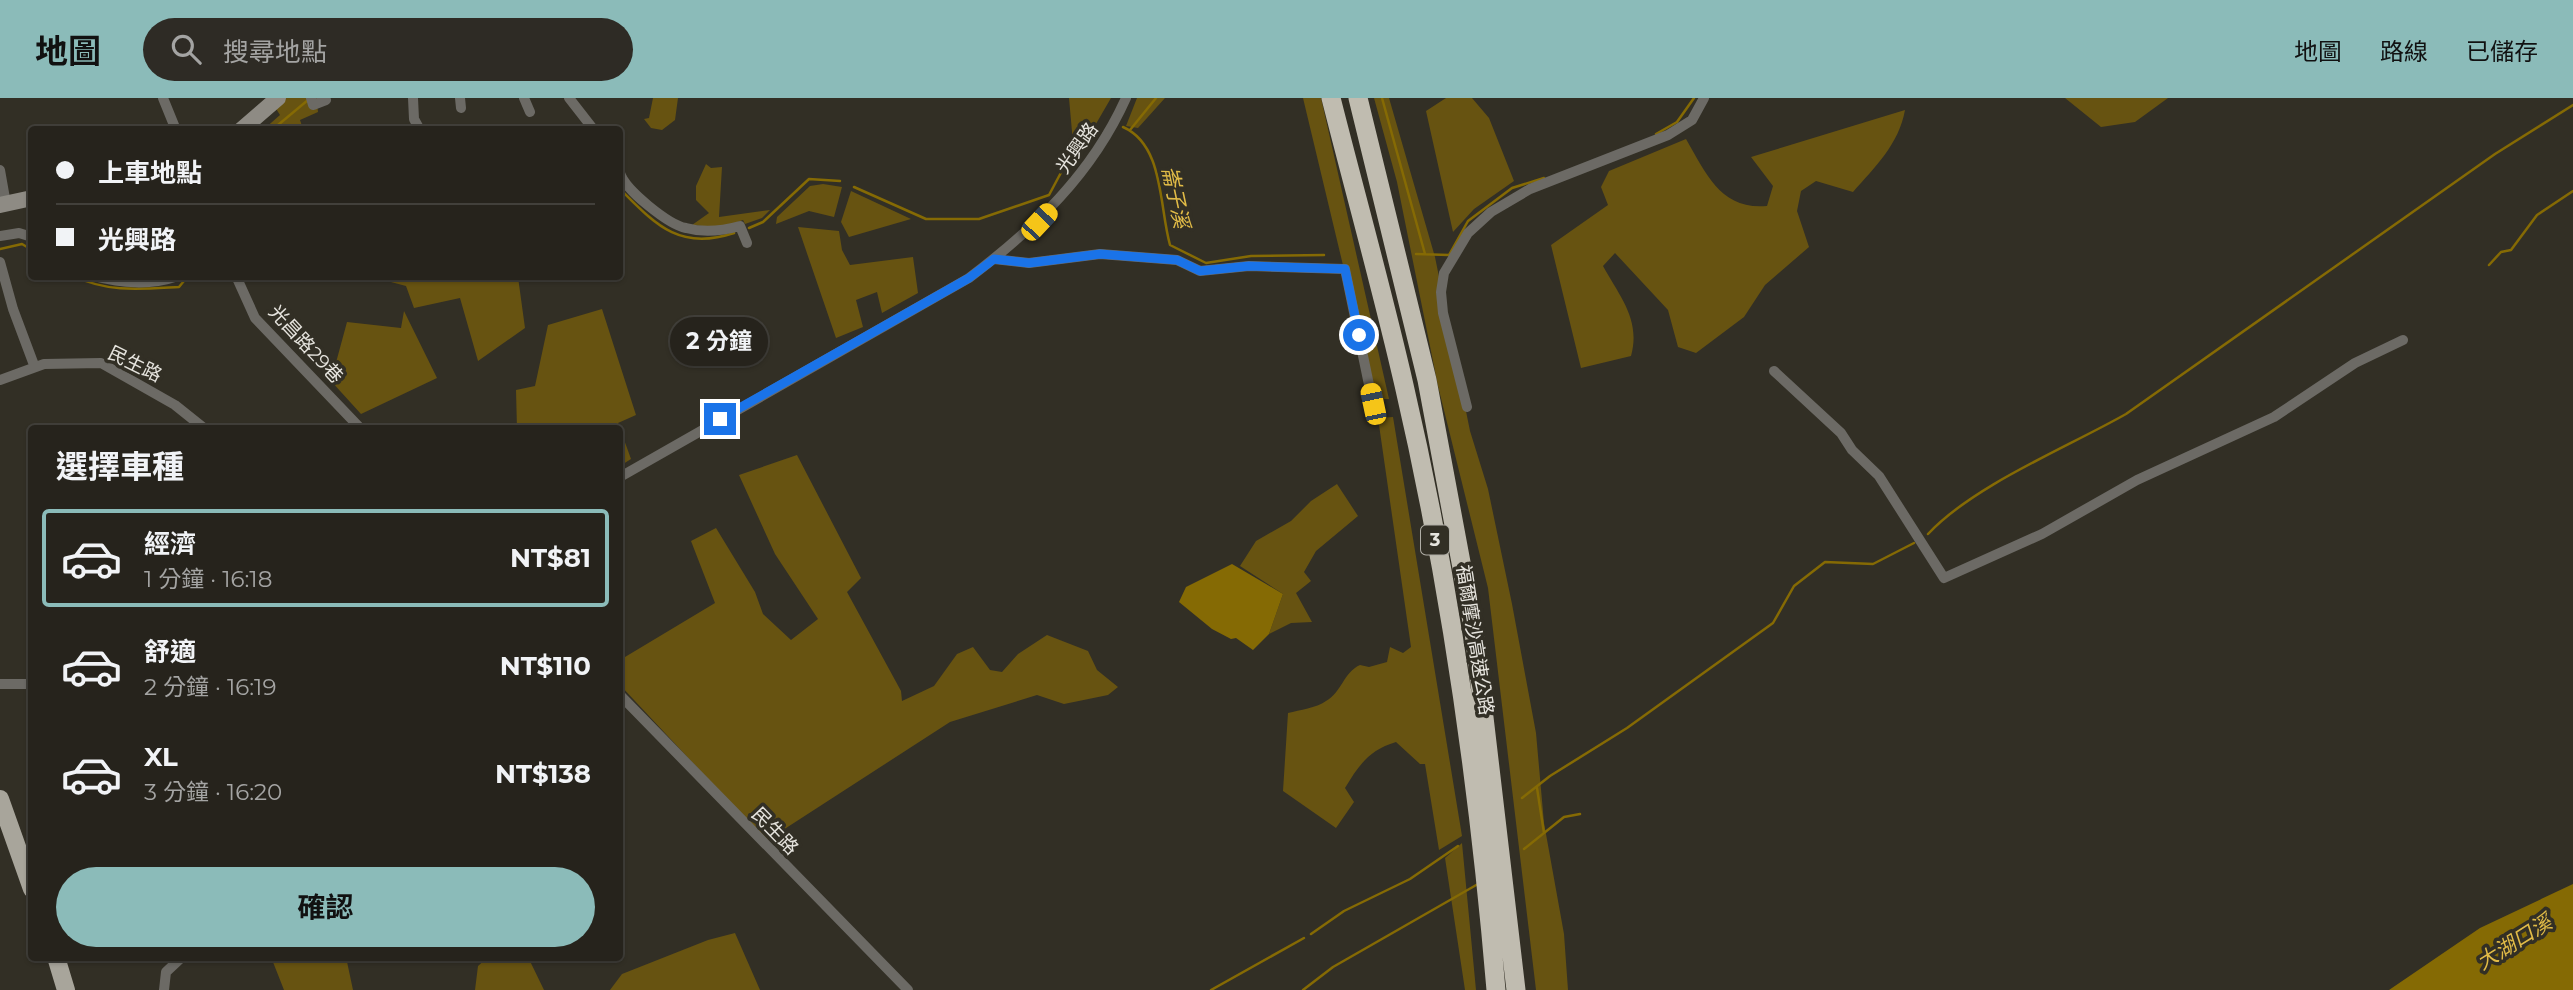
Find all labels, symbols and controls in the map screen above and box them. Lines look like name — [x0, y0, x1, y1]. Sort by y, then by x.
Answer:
search box — [143, 18, 633, 81]
icon: search — [167, 30, 205, 68]
text: 地圖 — [35, 31, 101, 71]
text: 搜尋地點 — [223, 36, 327, 68]
text: 地圖 — [2294, 37, 2342, 66]
text: 路線 — [2380, 37, 2428, 66]
text: 已儲存 — [2466, 37, 2538, 66]
street label: 光興路 — [1051, 118, 1103, 178]
text: 上車地點 — [98, 157, 202, 189]
water label: 崙子溪 — [1157, 164, 1195, 233]
car — [1017, 199, 1062, 245]
text: 光興路 — [98, 224, 176, 256]
street label: 光昌路29巷 — [264, 300, 348, 388]
callout: 2 分鐘 — [671, 317, 769, 366]
route start — [1343, 319, 1375, 351]
text: 2 分鐘 — [686, 327, 752, 355]
street label: 民生路 — [104, 341, 166, 387]
car — [1359, 381, 1388, 427]
route end — [704, 403, 736, 435]
text: 選擇車種 — [56, 447, 184, 486]
road number: 3 — [1421, 526, 1449, 555]
icon: car — [60, 527, 123, 590]
text: 經濟 — [144, 528, 196, 560]
text: NT$81 — [510, 542, 591, 574]
street label: 福爾摩沙高速公路 — [1452, 563, 1498, 717]
text: 1 分鐘 · 16:18 — [144, 565, 272, 593]
icon: car — [60, 635, 123, 698]
text: 舒適 — [144, 636, 196, 668]
text: NT$110 — [500, 650, 591, 682]
text: 2 分鐘 · 16:19 — [144, 673, 276, 701]
text: XL — [144, 741, 178, 773]
icon: car — [60, 743, 123, 806]
text: NT$138 — [495, 758, 591, 790]
text: 3 分鐘 · 16:20 — [144, 778, 282, 806]
street label: 民生路 — [747, 803, 803, 859]
button: 確認 — [56, 867, 595, 947]
water label: 大湖口溪 — [2472, 908, 2559, 975]

